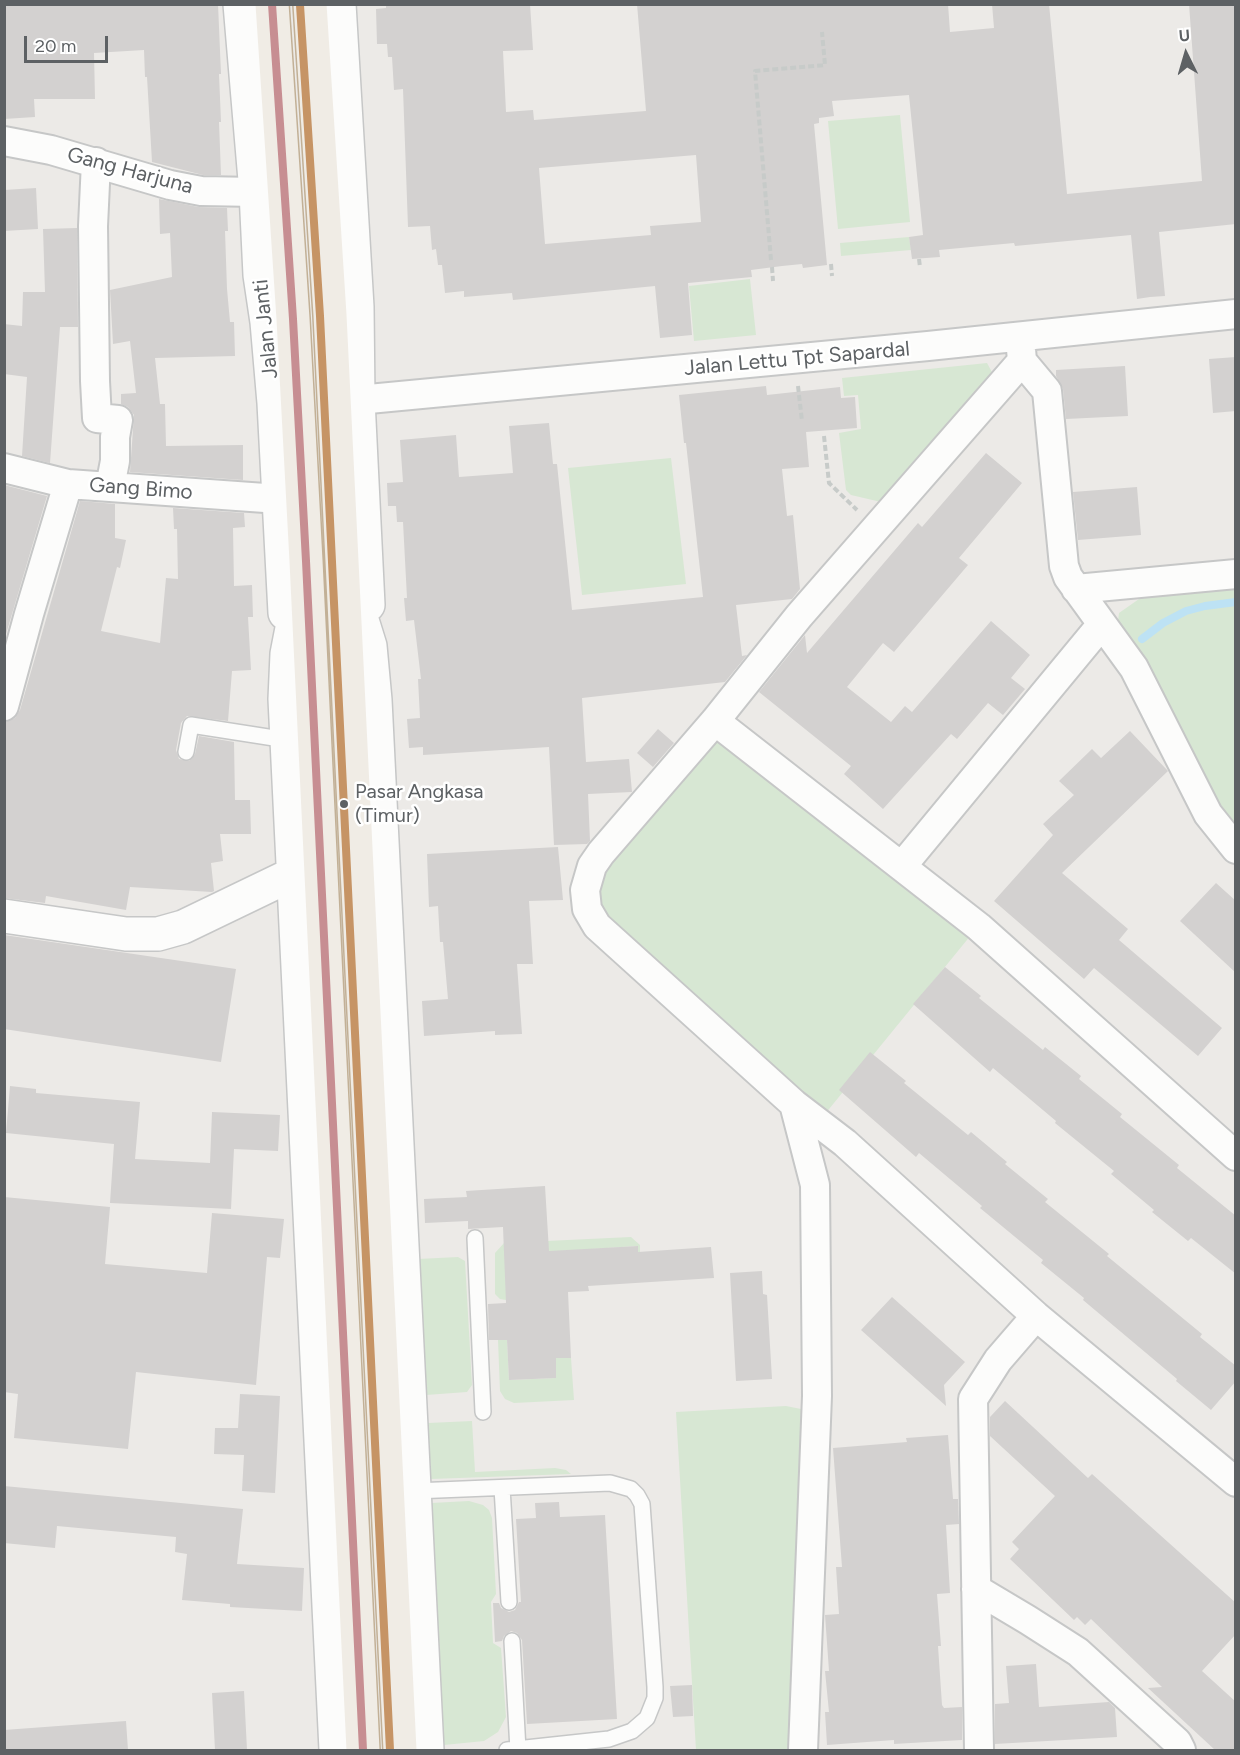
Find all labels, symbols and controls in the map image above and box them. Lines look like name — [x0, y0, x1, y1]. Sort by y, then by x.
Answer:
scale bar — [27, 24, 111, 62]
north arrow — [1156, 24, 1216, 84]
text: U — [1178, 26, 1191, 46]
text: 20 m — [35, 35, 76, 57]
street label: Gang Harjuna — [64, 142, 196, 200]
street label: Jalan Janti — [248, 278, 284, 380]
street label: Jalan Lettu Tpt Sapardal — [683, 337, 911, 381]
street label: Gang Bimo — [88, 473, 194, 505]
place label: Pasar Angkasa (Timur) — [355, 780, 483, 827]
marker: Pasar Angkasa (Timur) — [338, 798, 350, 810]

